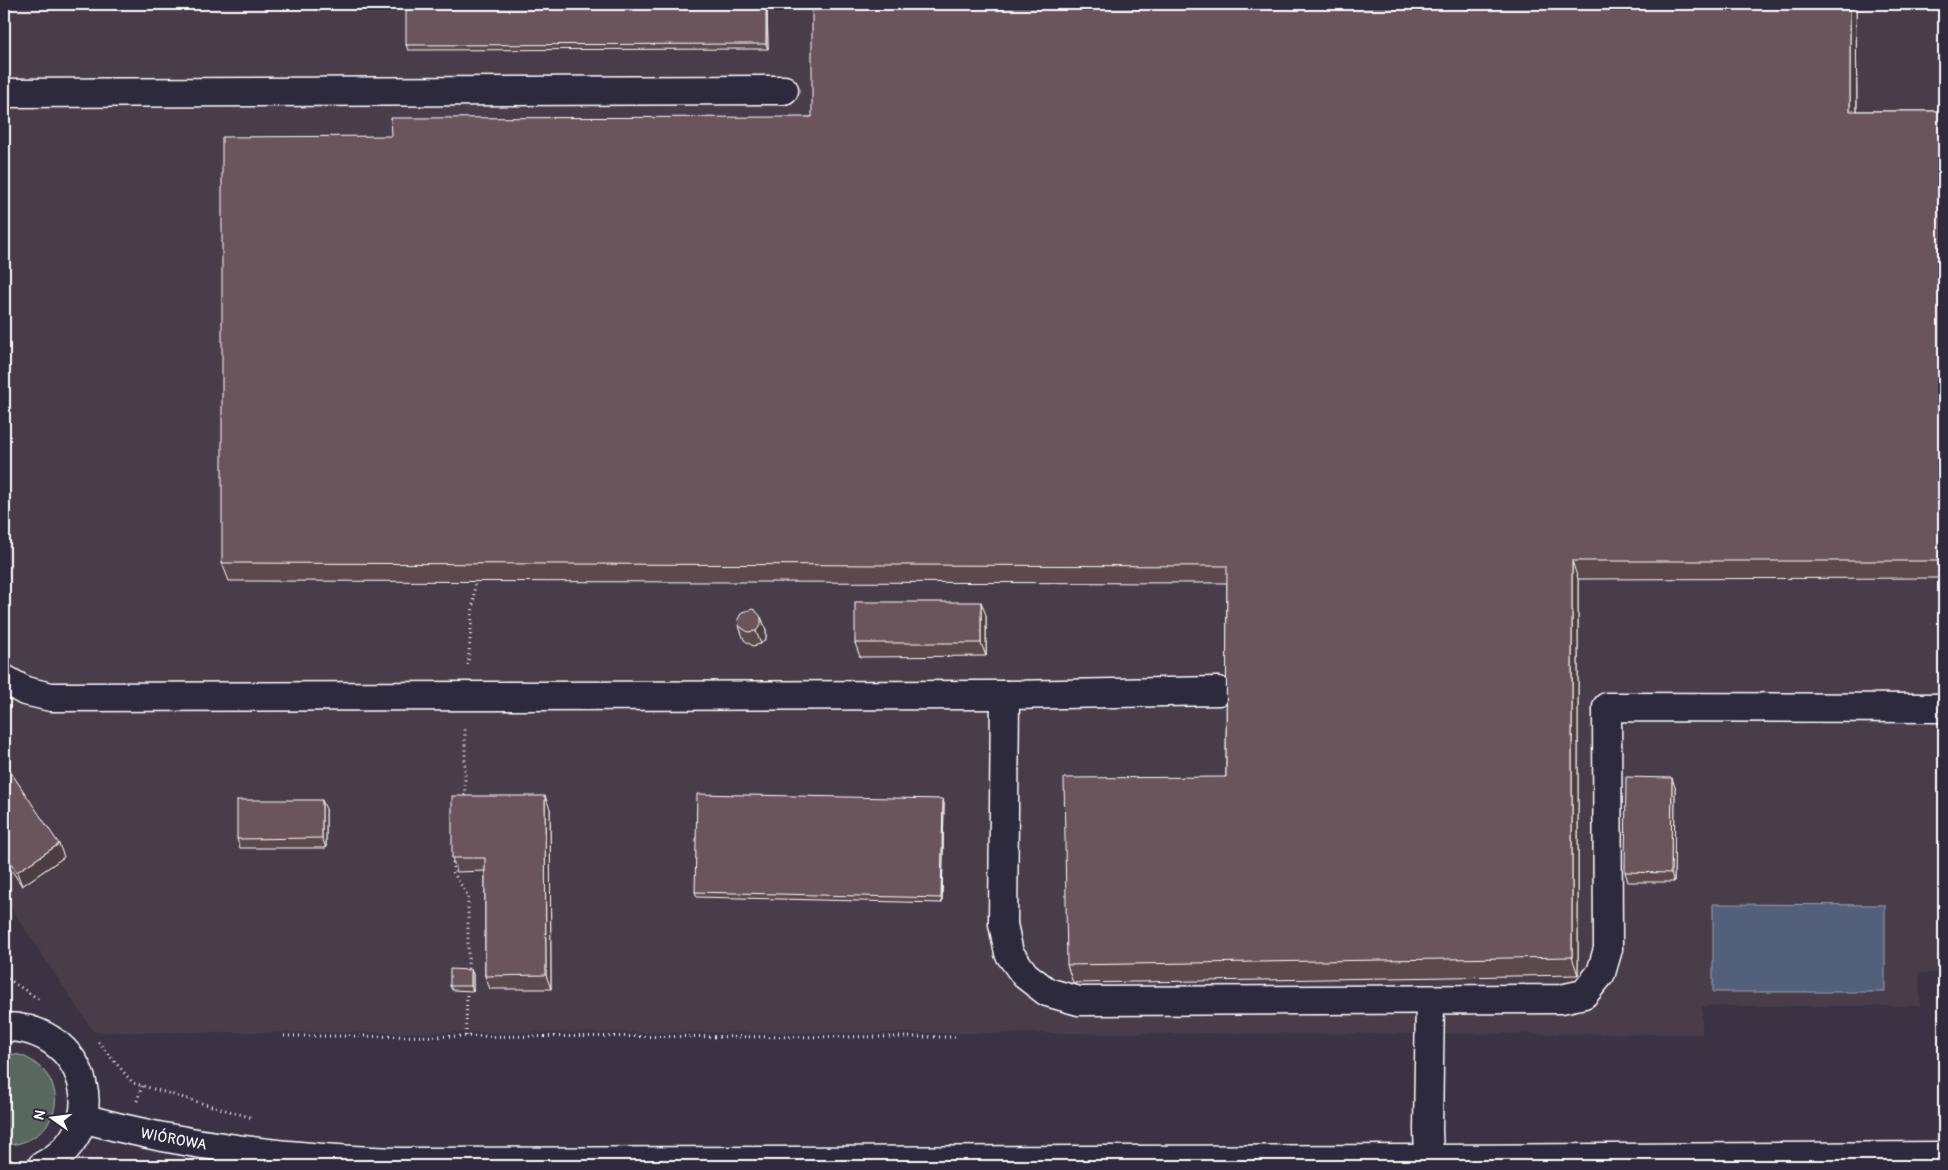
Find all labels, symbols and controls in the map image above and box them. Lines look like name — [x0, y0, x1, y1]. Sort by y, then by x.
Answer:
north arrow — [28, 1092, 78, 1142]
text: N — [30, 1108, 49, 1122]
street label: WIÓROWA — [139, 1123, 208, 1154]

